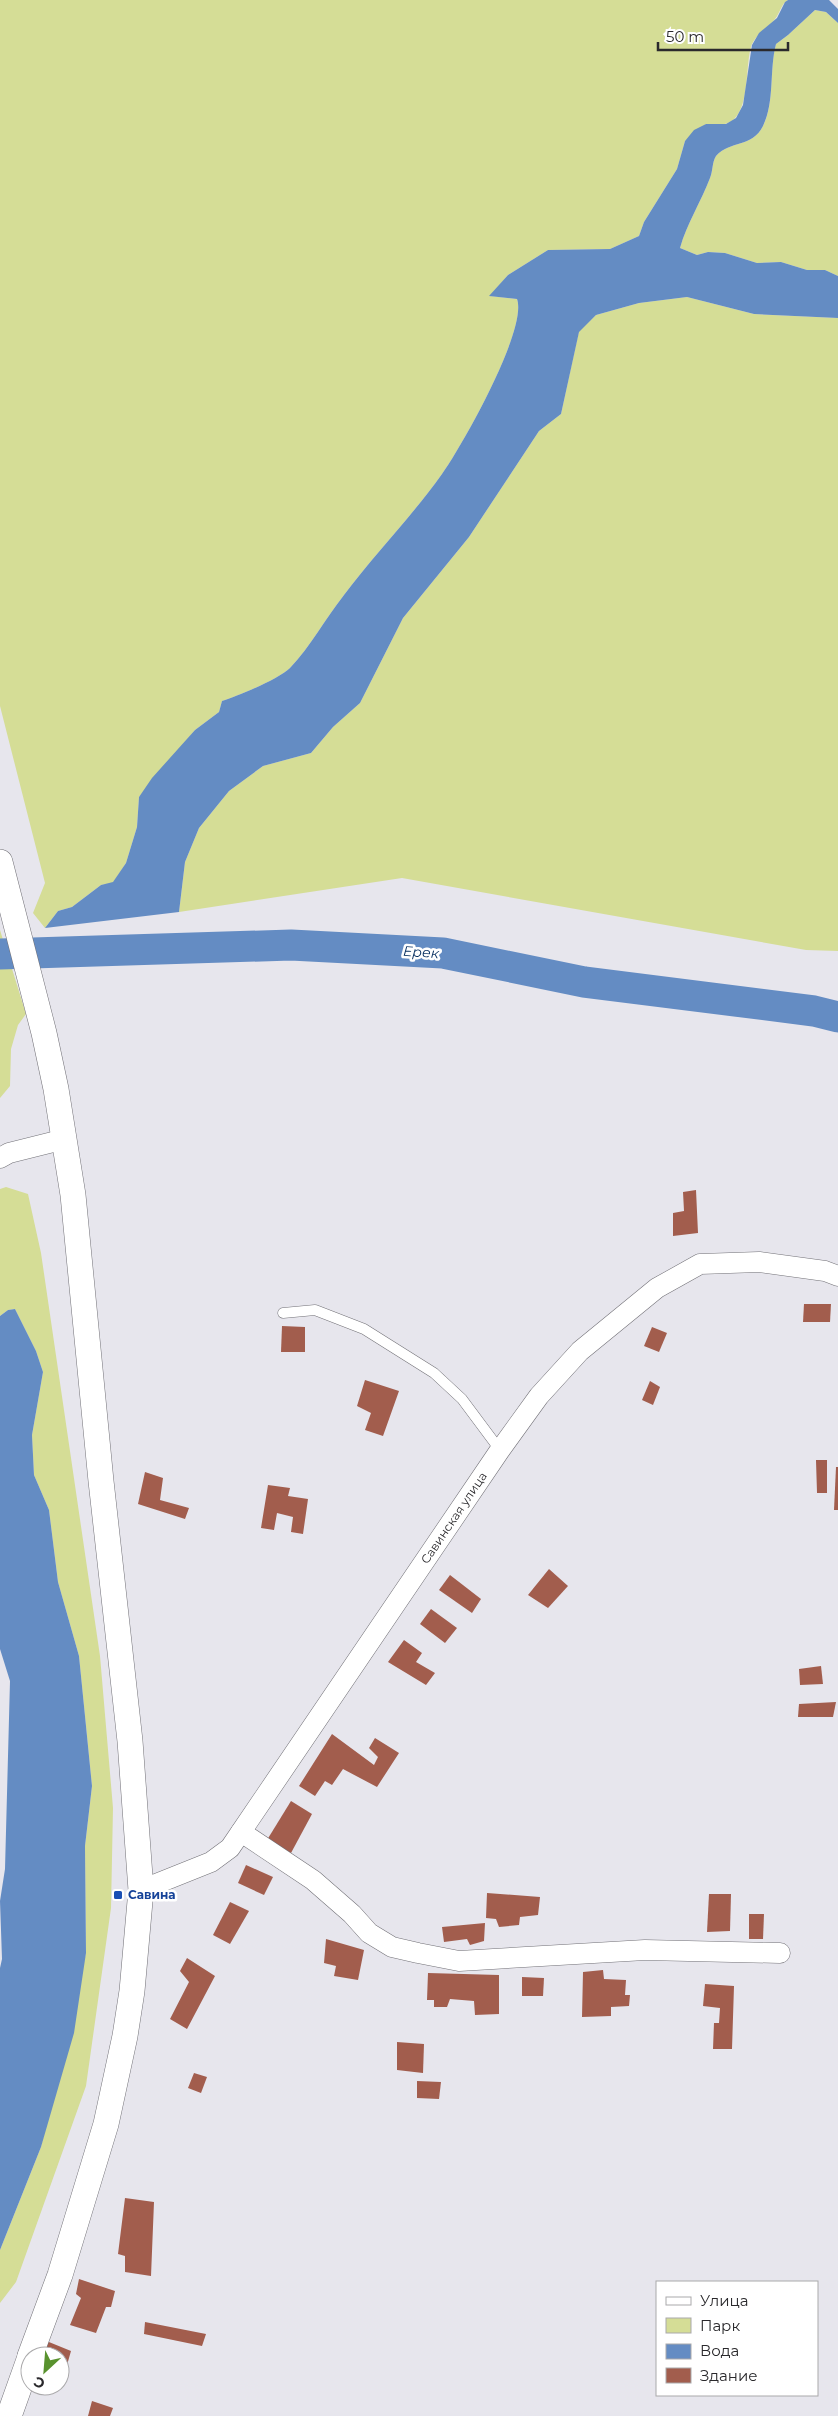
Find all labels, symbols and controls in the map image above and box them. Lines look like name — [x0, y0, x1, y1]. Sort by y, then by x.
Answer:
scale bar — [658, 20, 788, 52]
text: 50 m — [666, 27, 704, 46]
water label: Ерек — [403, 942, 440, 962]
street label: Савинская улица — [417, 1469, 490, 1567]
place label: Савина — [128, 1887, 175, 1902]
marker: Савина — [112, 1889, 124, 1901]
legend — [656, 2281, 818, 2396]
text: Улица — [700, 2291, 748, 2310]
text: Парк — [700, 2316, 740, 2335]
text: Вода — [700, 2341, 739, 2360]
north arrow — [20, 2346, 70, 2396]
text: Здание — [700, 2366, 758, 2385]
text: С — [31, 2372, 48, 2393]

